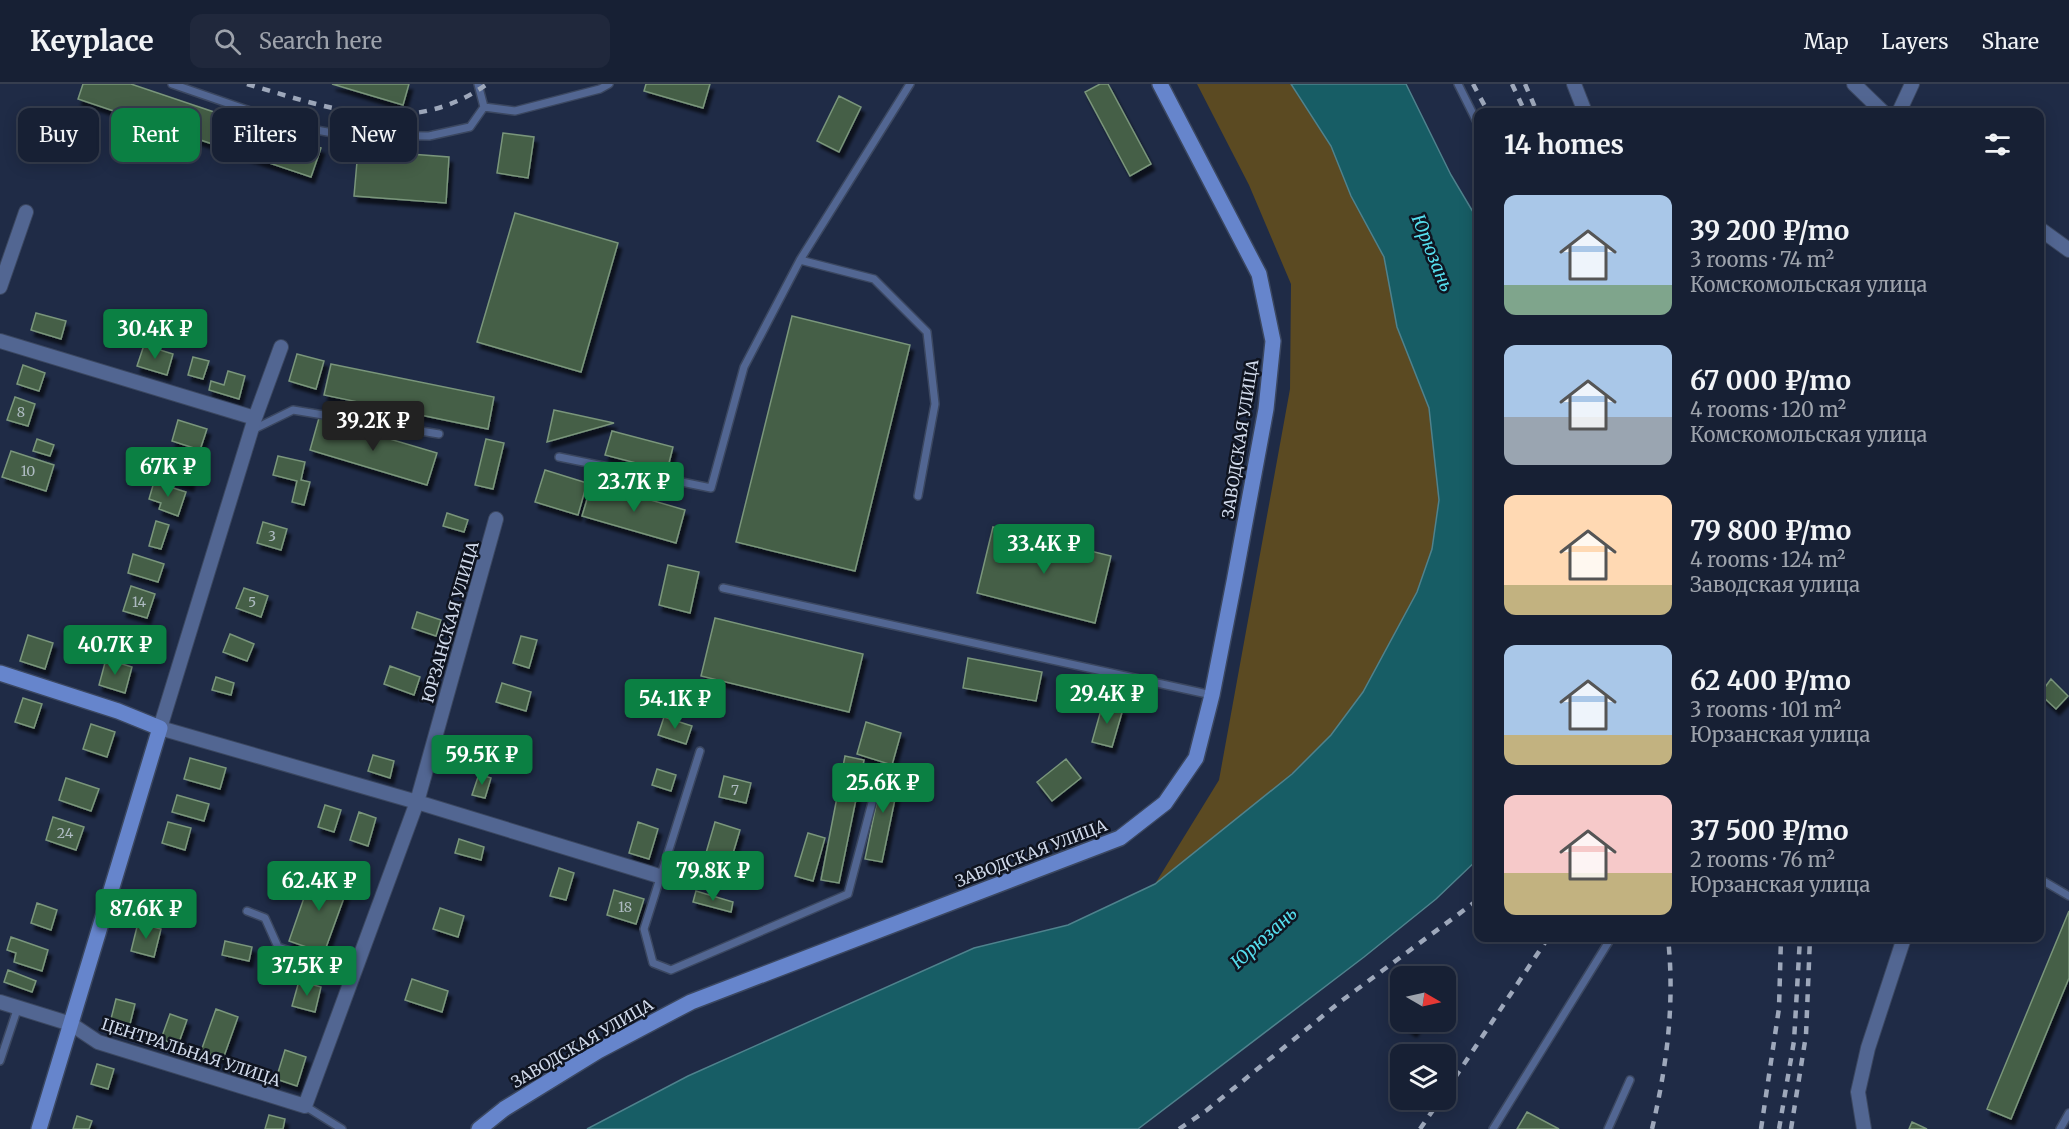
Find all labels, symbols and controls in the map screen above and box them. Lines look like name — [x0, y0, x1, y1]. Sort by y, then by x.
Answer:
search box — [190, 14, 610, 68]
text: Keyplace — [30, 23, 154, 59]
icon: search — [211, 25, 244, 58]
text: Search here — [259, 27, 382, 55]
text: Map — [1804, 28, 1849, 55]
text: Layers — [1882, 28, 1949, 55]
text: Share — [1982, 28, 2039, 55]
chip: Buy — [18, 108, 99, 162]
chip: Rent — [111, 108, 200, 162]
chip: Filters — [212, 108, 318, 162]
chip: New — [330, 108, 417, 162]
text: 14 homes — [1504, 128, 1624, 161]
icon: filters — [1981, 128, 2014, 161]
water label: Юрюзань — [1407, 211, 1458, 295]
text: 39 200 ₽/mo — [1690, 214, 1849, 247]
icon: home — [1552, 219, 1624, 291]
text: 3 rooms · 74 m² — [1690, 247, 1834, 272]
text: Комскомольская улица — [1690, 272, 1927, 297]
pin: 30.4K ₽ — [100, 309, 210, 360]
text: 30.4K ₽ — [117, 316, 193, 341]
street label: ЗАВОДСКАЯ УЛИЦА — [1218, 357, 1263, 520]
text: 67 000 ₽/mo — [1690, 364, 1851, 397]
icon: home — [1552, 369, 1624, 441]
text: 4 rooms · 120 m² — [1690, 397, 1846, 422]
pin: 39.2K ₽ — [318, 401, 428, 452]
house number: 8 — [17, 403, 25, 421]
text: 39.2K ₽ — [336, 408, 410, 433]
text: Комскомольская улица — [1690, 422, 1927, 447]
pin: 67K ₽ — [126, 447, 210, 498]
text: 67K ₽ — [140, 454, 196, 479]
house number: 10 — [21, 462, 35, 480]
pin: 23.7K ₽ — [579, 462, 689, 513]
text: 23.7K ₽ — [598, 469, 670, 494]
text: 79 800 ₽/mo — [1690, 514, 1851, 547]
icon: home — [1552, 519, 1624, 591]
pin: 33.4K ₽ — [989, 524, 1099, 575]
house number: 3 — [268, 527, 276, 545]
text: 33.4K ₽ — [1007, 531, 1081, 556]
street label: ЮРЗАНСКАЯ УЛИЦА — [417, 538, 483, 705]
text: 4 rooms · 124 m² — [1690, 547, 1845, 572]
text: Заводская улица — [1690, 572, 1860, 597]
house number: 14 — [132, 593, 146, 611]
house number: 5 — [248, 593, 256, 611]
pin: 40.7K ₽ — [60, 625, 170, 676]
text: 40.7K ₽ — [77, 632, 153, 657]
text: 62 400 ₽/mo — [1690, 664, 1851, 697]
icon: home — [1552, 669, 1624, 741]
pin: 29.4K ₽ — [1052, 674, 1162, 725]
pin: 54.1K ₽ — [620, 679, 730, 730]
text: 29.4K ₽ — [1070, 681, 1144, 706]
text: 54.1K ₽ — [639, 686, 711, 711]
text: 3 rooms · 101 m² — [1690, 697, 1841, 722]
text: Юрзанская улица — [1690, 722, 1870, 747]
pin: 59.5K ₽ — [427, 735, 537, 786]
text: 59.5K ₽ — [446, 742, 518, 767]
pin: 25.6K ₽ — [828, 763, 938, 814]
text: 25.6K ₽ — [846, 770, 920, 795]
house number: 7 — [731, 781, 739, 799]
text: 37 500 ₽/mo — [1690, 814, 1849, 847]
street label: ЗАВОДСКАЯ УЛИЦА — [952, 815, 1110, 891]
icon: home — [1552, 819, 1624, 891]
house number: 24 — [57, 824, 74, 842]
text: 2 rooms · 76 m² — [1690, 847, 1835, 872]
pin: 79.8K ₽ — [658, 851, 768, 902]
text: 79.8K ₽ — [676, 858, 750, 883]
pin: 62.4K ₽ — [264, 861, 374, 912]
text: 62.4K ₽ — [281, 868, 357, 893]
text: Юрзанская улица — [1690, 872, 1870, 897]
pin: 87.6K ₽ — [91, 889, 201, 940]
text: 87.6K ₽ — [110, 896, 182, 921]
house number: 18 — [618, 898, 632, 916]
water label: Юрюзань — [1226, 902, 1302, 973]
pin: 37.5K ₽ — [252, 946, 362, 997]
text: 37.5K ₽ — [271, 953, 343, 978]
north arrow — [1390, 966, 1456, 1032]
map controls — [1390, 966, 1456, 1110]
street label: ЗАВОДСКАЯ УЛИЦА — [507, 994, 657, 1092]
street label: ЦЕНТРАЛЬНАЯ УЛИЦА — [99, 1014, 284, 1091]
button: layers — [1390, 1044, 1456, 1110]

